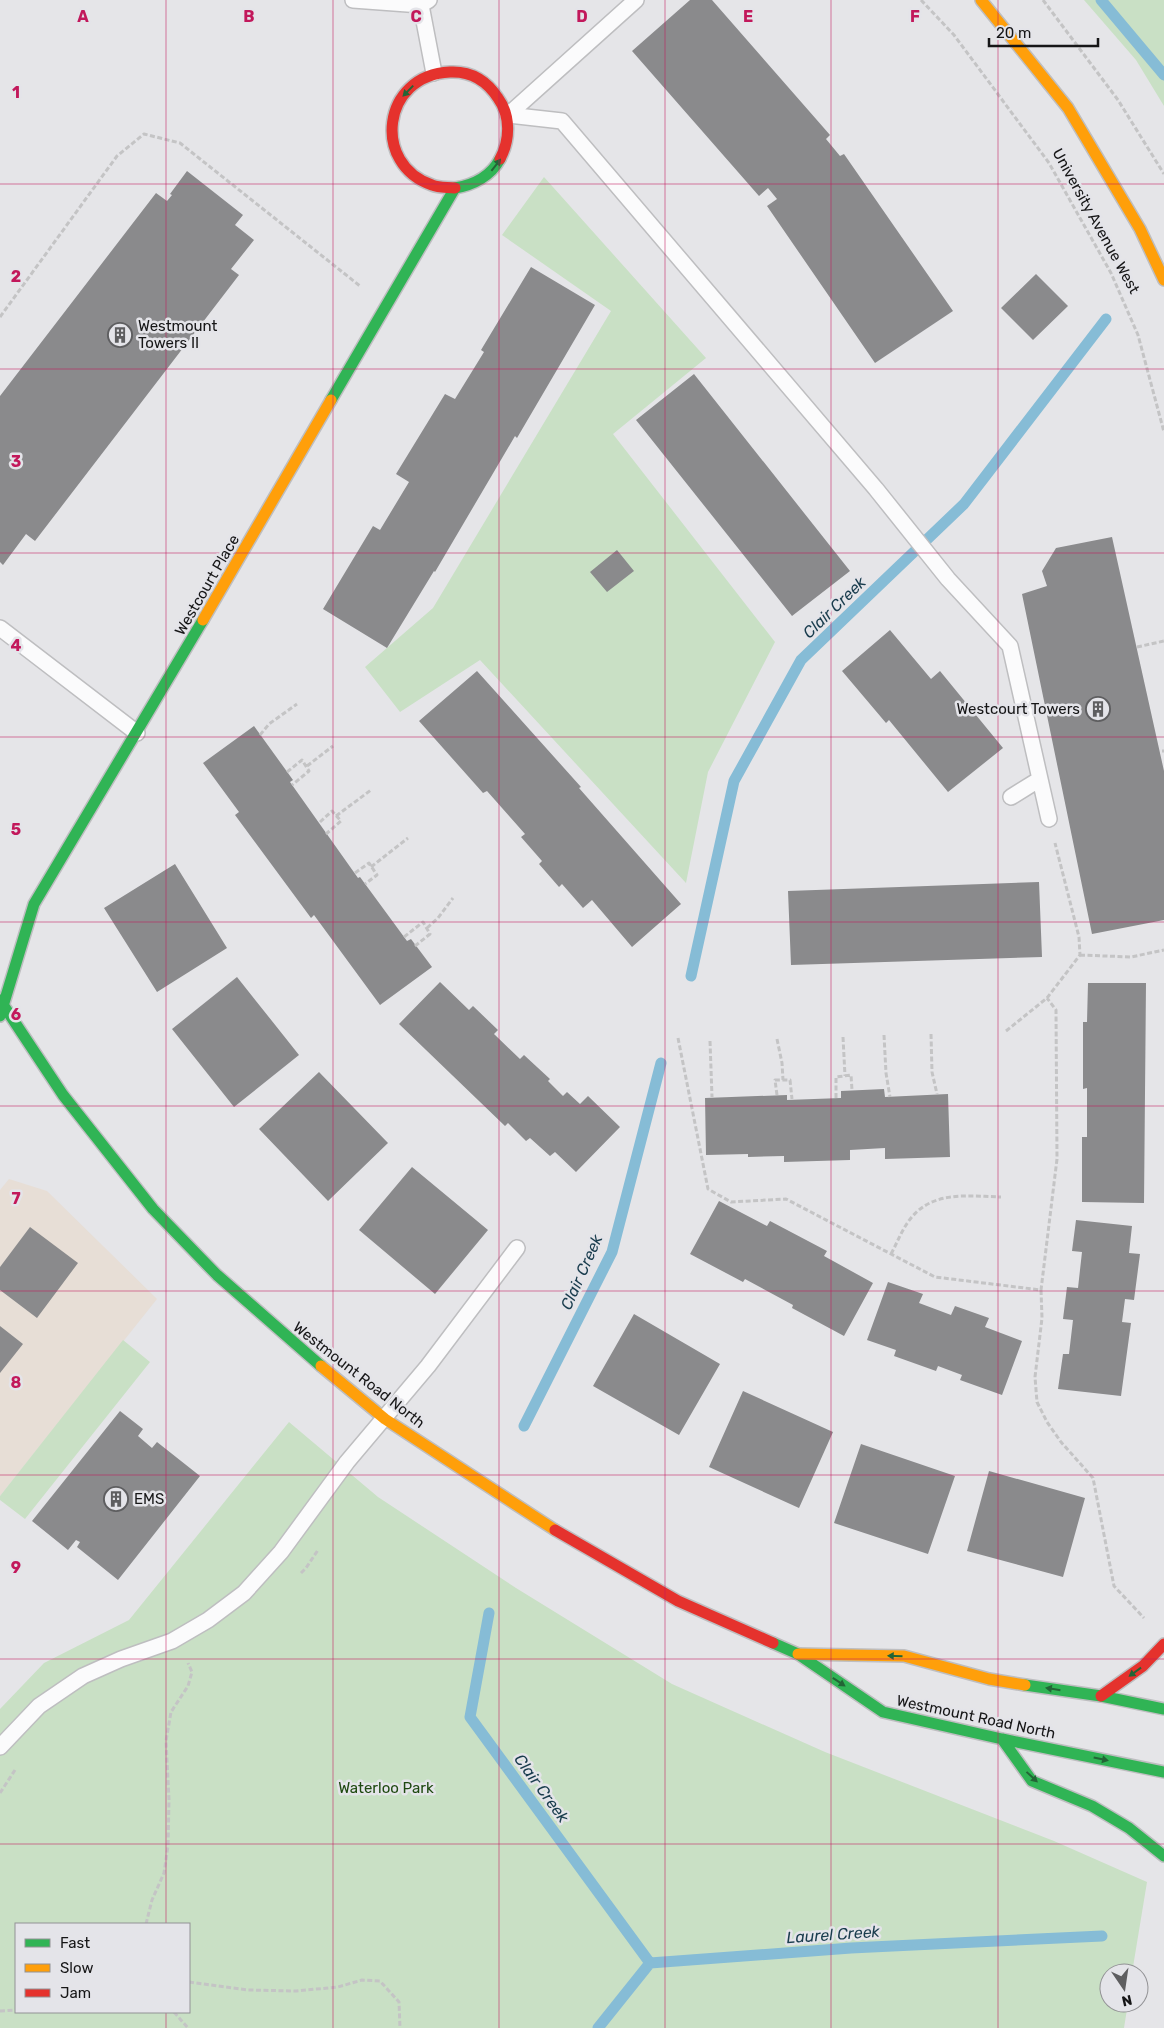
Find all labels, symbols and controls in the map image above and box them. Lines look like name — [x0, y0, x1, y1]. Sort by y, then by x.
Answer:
text: A — [77, 7, 89, 26]
text: B — [243, 7, 255, 26]
text: C — [410, 7, 422, 26]
text: D — [576, 7, 588, 26]
text: E — [743, 7, 753, 26]
text: F — [910, 7, 920, 26]
scale bar — [989, 15, 1098, 47]
text: 20 m — [996, 24, 1031, 42]
text: 1 — [12, 83, 20, 102]
one-way arrow — [402, 84, 414, 96]
street label: University Avenue West — [1049, 145, 1144, 297]
one-way arrow — [491, 158, 501, 172]
text: 2 — [11, 267, 21, 286]
place label: Westmount Towers II — [138, 317, 218, 352]
building icon: Westmount Towers II — [107, 322, 133, 348]
text: 3 — [11, 452, 21, 471]
street label: Westcourt Place — [171, 532, 243, 638]
water label: Clair Creek — [799, 572, 870, 642]
text: 4 — [11, 636, 22, 655]
building icon: Westcourt Towers — [1085, 696, 1111, 722]
place label: Westcourt Towers — [956, 700, 1080, 718]
text: 5 — [11, 820, 21, 839]
text: 6 — [11, 1005, 21, 1024]
text: 7 — [11, 1189, 21, 1208]
water label: Clair Creek — [556, 1231, 607, 1313]
street label: Westmount Road North — [290, 1318, 428, 1432]
text: 8 — [11, 1373, 22, 1392]
building icon: EMS — [103, 1486, 129, 1512]
place label: EMS — [134, 1490, 164, 1508]
text: 9 — [11, 1558, 21, 1577]
one-way arrow — [886, 1652, 902, 1660]
one-way arrow — [1129, 1667, 1142, 1678]
one-way arrow — [832, 1677, 845, 1687]
one-way arrow — [1045, 1685, 1061, 1693]
street label: Westmount Road North — [895, 1691, 1057, 1743]
water label: Clair Creek — [510, 1750, 573, 1827]
one-way arrow — [1094, 1756, 1110, 1764]
one-way arrow — [1026, 1771, 1038, 1783]
park label: Waterloo Park — [338, 1779, 434, 1797]
water label: Laurel Creek — [786, 1922, 881, 1947]
legend — [15, 1923, 190, 2013]
text: Fast — [60, 1934, 90, 1952]
text: Slow — [60, 1959, 93, 1977]
north arrow — [1099, 1963, 1149, 2013]
text: Jam — [60, 1984, 91, 2002]
text: N — [1120, 1991, 1134, 2010]

